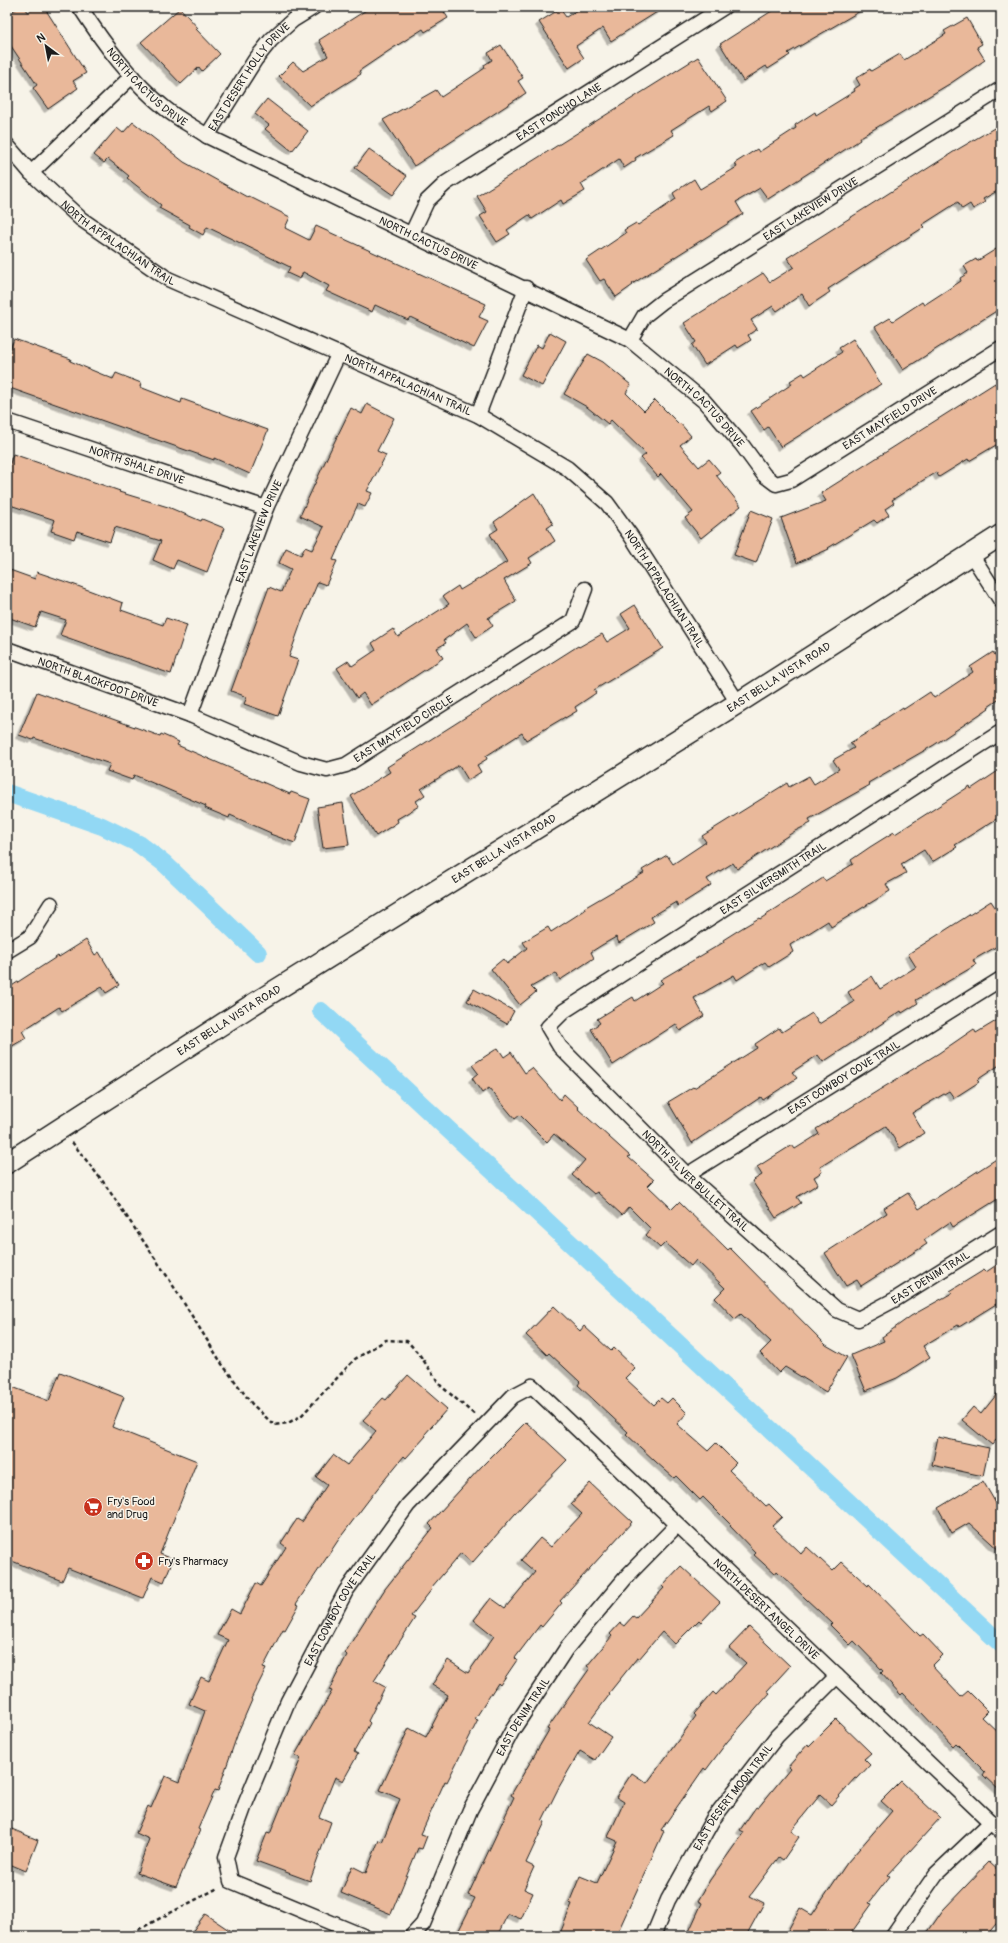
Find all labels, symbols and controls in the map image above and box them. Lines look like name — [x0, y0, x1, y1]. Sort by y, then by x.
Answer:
street label: EAST DESERT HOLLY DRIVE — [206, 20, 293, 134]
north arrow — [26, 26, 66, 66]
text: N — [34, 30, 48, 45]
street label: NORTH CACTUS DRIVE — [104, 45, 190, 129]
street label: EAST PONCHO LANE — [514, 80, 604, 144]
street label: EAST LAKEVIEW DRIVE — [761, 174, 861, 244]
street label: NORTH APPALACHIAN TRAIL — [58, 198, 177, 288]
street label: NORTH CACTUS DRIVE — [377, 214, 480, 273]
street label: NORTH APPALACHIAN TRAIL — [343, 351, 474, 419]
street label: NORTH CACTUS DRIVE — [661, 365, 747, 450]
street label: EAST MAYFIELD DRIVE — [840, 384, 940, 453]
street label: NORTH SHALE DRIVE — [87, 443, 186, 487]
street label: EAST LAKEVIEW DRIVE — [233, 478, 285, 585]
street label: NORTH APPALACHIAN TRAIL — [622, 527, 707, 650]
street label: EAST BELLA VISTA ROAD — [725, 639, 833, 715]
street label: NORTH BLACKFOOT DRIVE — [36, 655, 160, 710]
street label: EAST MAYFIELD CIRCLE — [351, 693, 456, 765]
street label: EAST BELLA VISTA ROAD — [449, 812, 559, 886]
street label: EAST SILVERSMITH TRAIL — [718, 839, 829, 918]
street label: EAST BELLA VISTA ROAD — [175, 982, 284, 1058]
street label: EAST COWBOY COVE TRAIL — [786, 1038, 903, 1117]
street label: NORTH SILVER BULLET TRAIL — [639, 1128, 752, 1235]
street label: EAST DENIM TRAIL — [889, 1248, 972, 1307]
place label: Fry's Food and Drug — [107, 1495, 155, 1521]
supermarket icon: Fry's Food and Drug — [82, 1496, 104, 1518]
pharmacy icon: Fry's Pharmacy — [133, 1550, 155, 1572]
street label: EAST COWBOY COVE TRAIL — [302, 1550, 379, 1668]
place label: Fry's Pharmacy — [158, 1555, 228, 1568]
street label: NORTH DESERT ANGEL DRIVE — [710, 1556, 822, 1663]
street label: EAST DENIM TRAIL — [494, 1675, 553, 1758]
street label: EAST DESERT MOON TRAIL — [691, 1741, 776, 1853]

